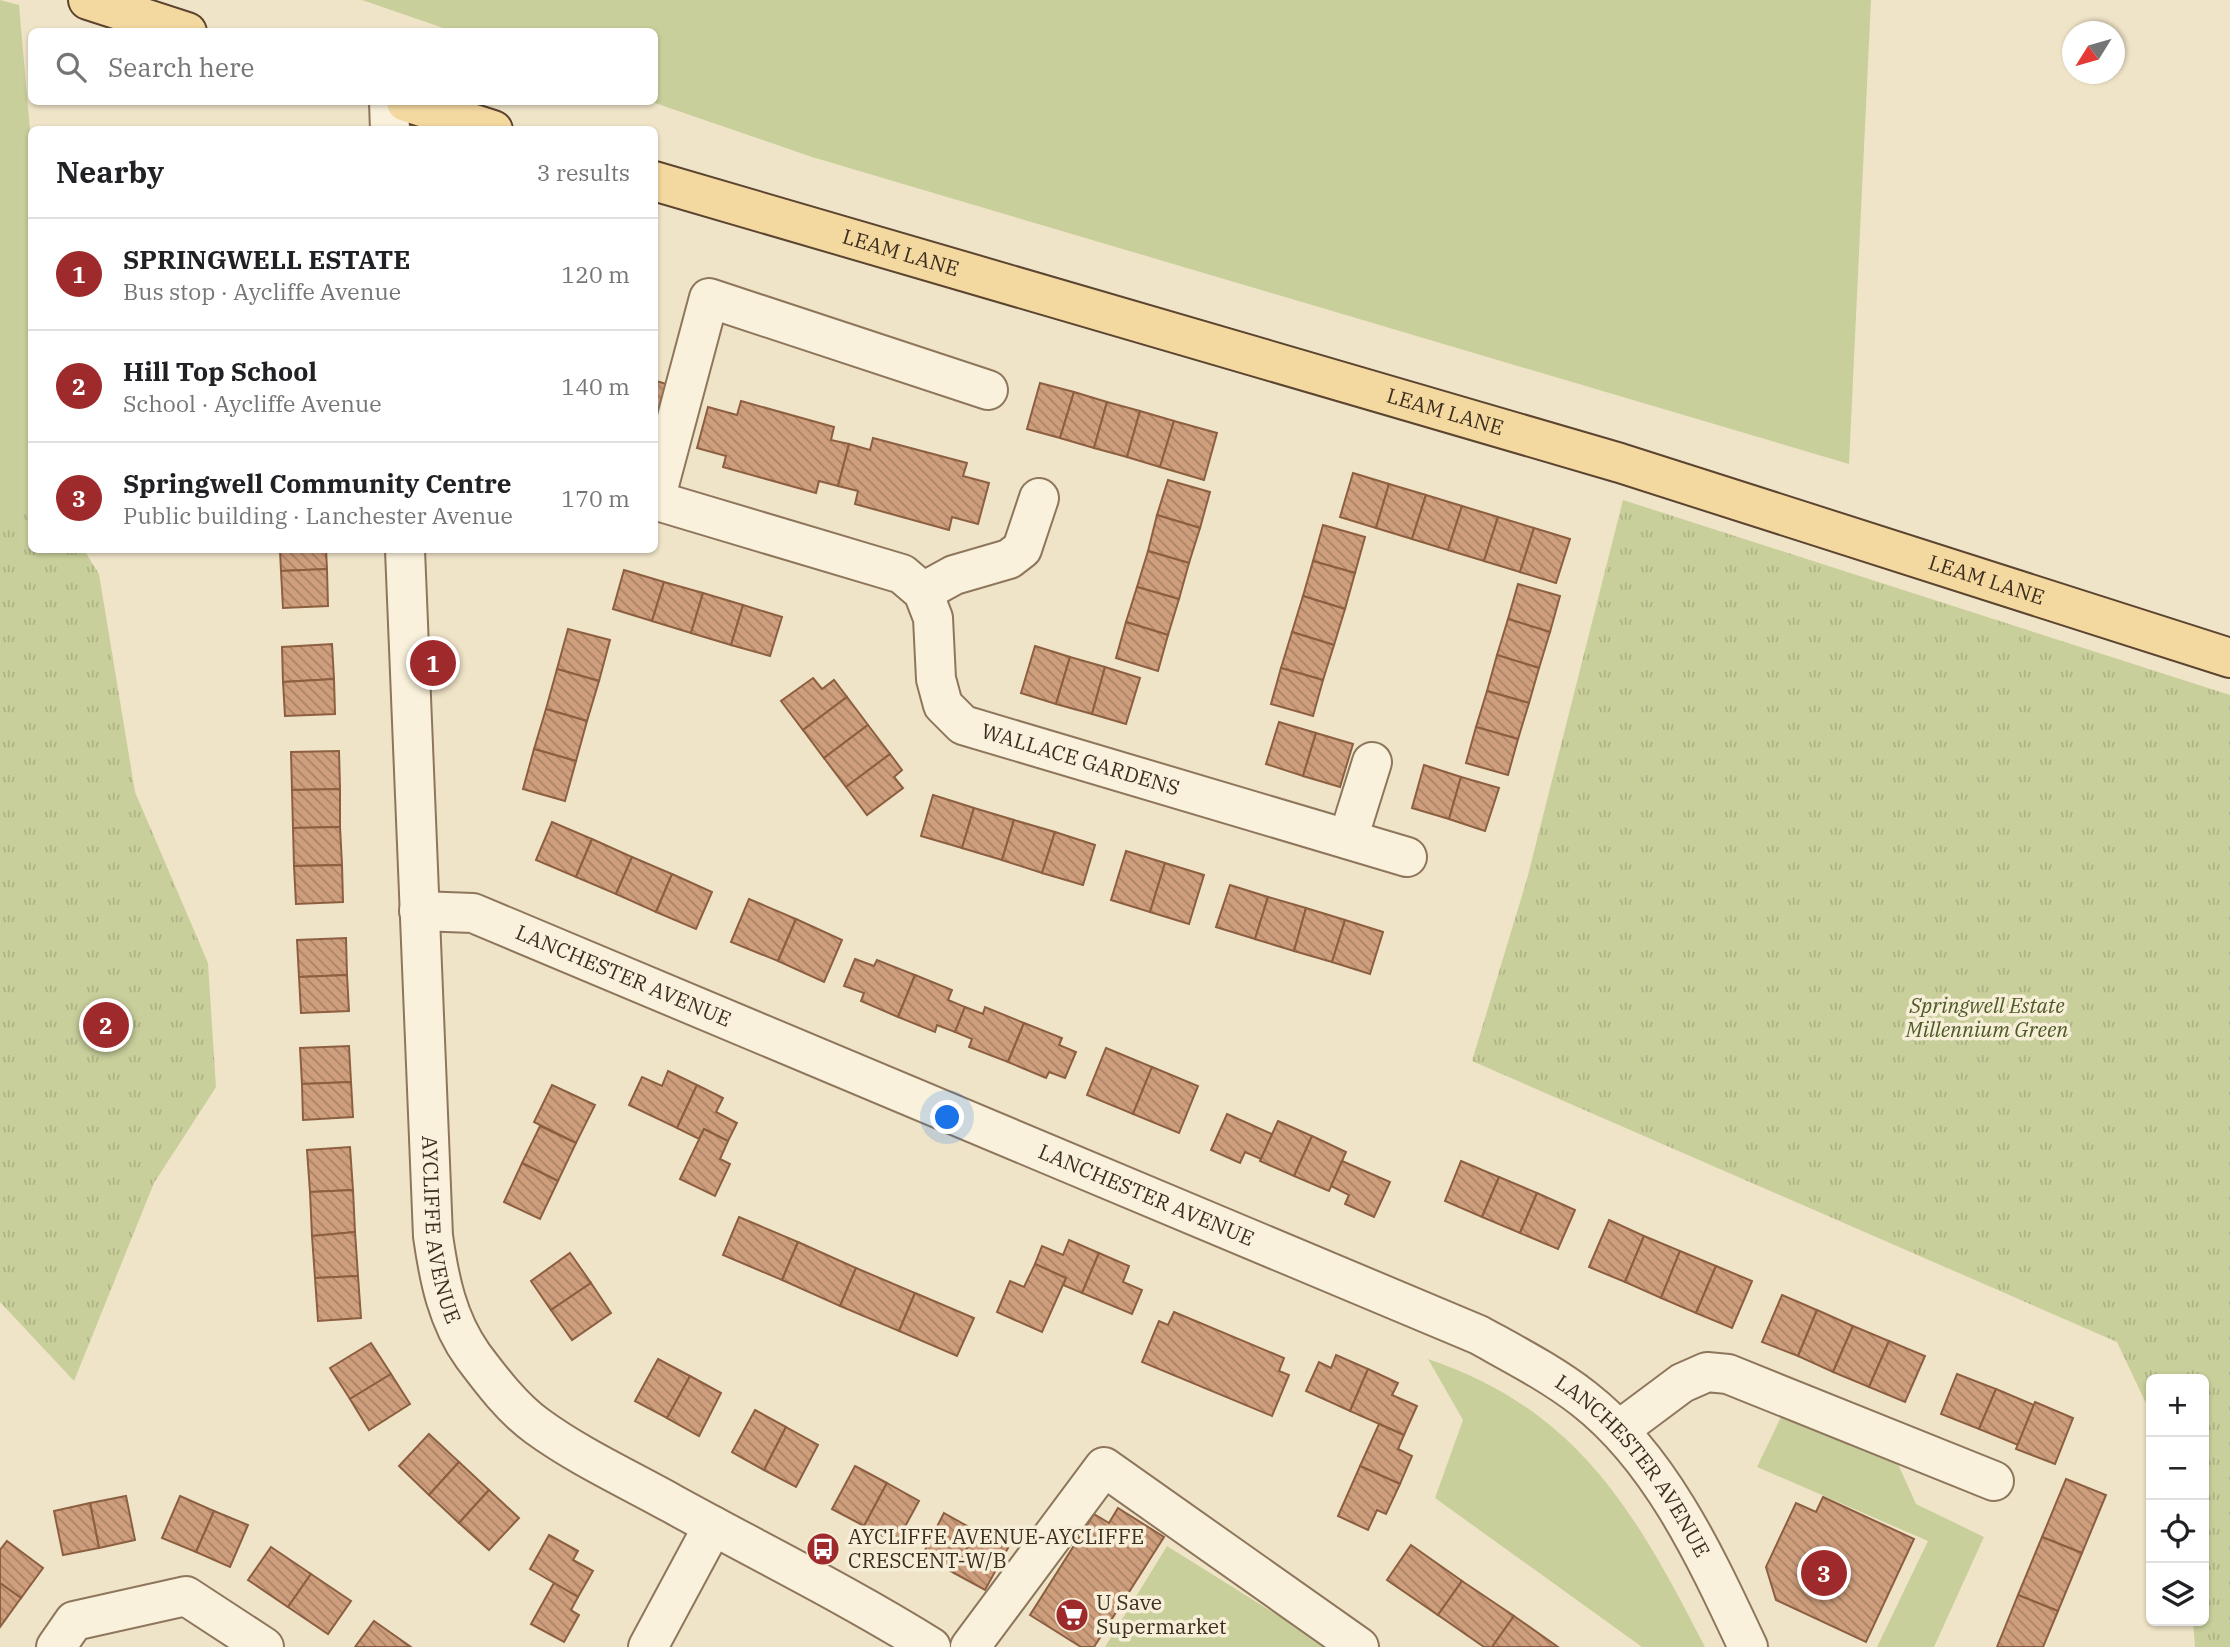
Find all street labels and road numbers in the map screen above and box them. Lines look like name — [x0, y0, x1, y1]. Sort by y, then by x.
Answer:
street label: LEAM LANE — [839, 222, 963, 282]
street label: LEAM LANE — [1384, 381, 1507, 441]
street label: LEAM LANE — [1925, 548, 2048, 611]
street label: WALLACE GARDENS — [978, 716, 1183, 802]
street label: LANCHESTER AVENUE — [512, 917, 736, 1033]
street label: AYCLIFFE AVENUE — [416, 1135, 468, 1327]
street label: LANCHESTER AVENUE — [1034, 1137, 1259, 1252]
street label: LANCHESTER AVENUE — [1550, 1368, 1717, 1562]

